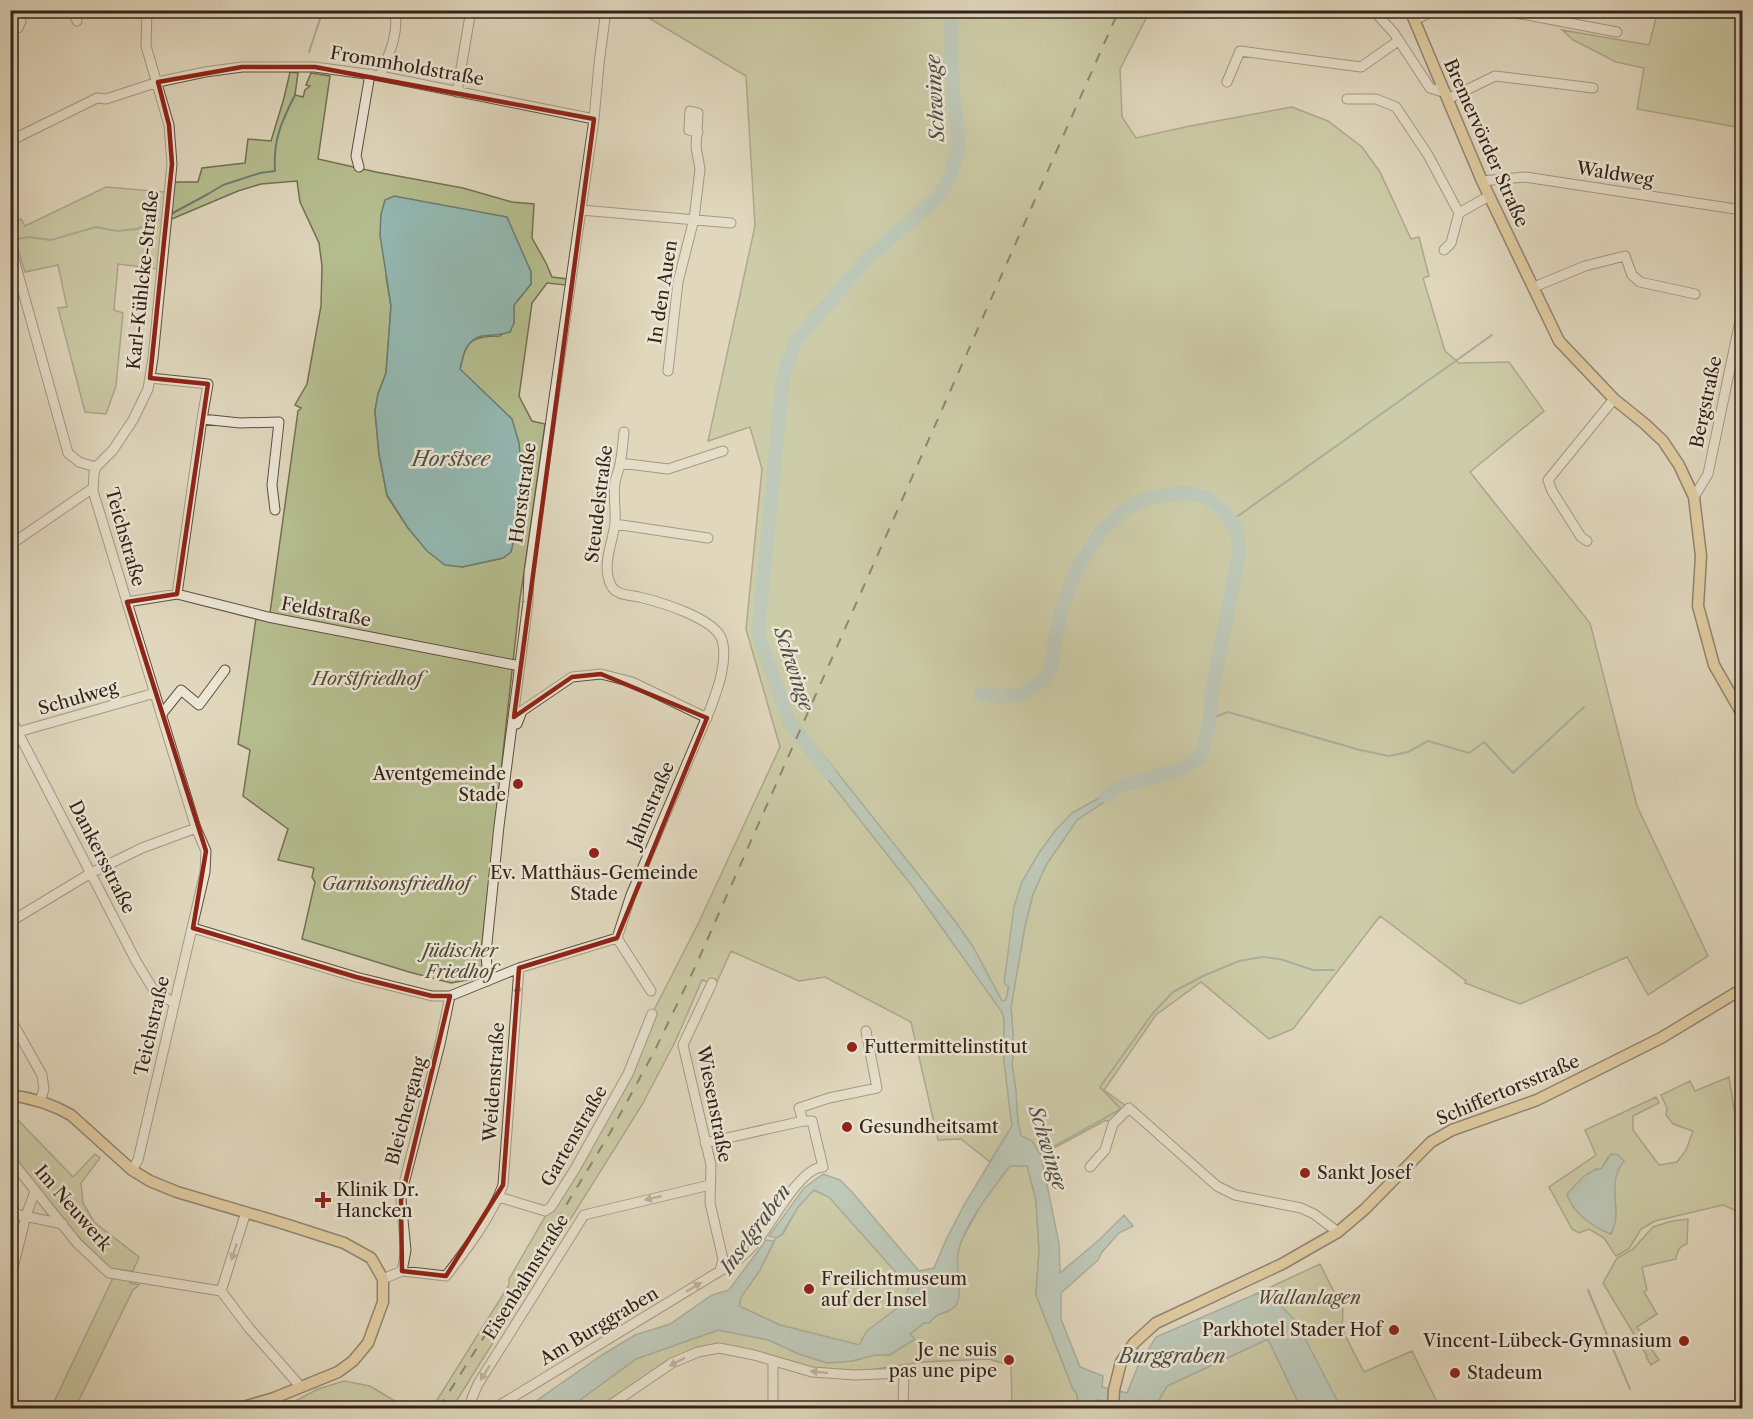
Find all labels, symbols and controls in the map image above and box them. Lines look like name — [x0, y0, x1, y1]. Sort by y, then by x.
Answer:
street label: Frommholdstraße — [328, 42, 486, 90]
water label: Schwinge — [921, 53, 949, 143]
street label: Bremervörder Straße — [1439, 55, 1533, 231]
street label: Waldweg — [1574, 157, 1656, 191]
street label: Karl-Kühlcke-Straße — [123, 189, 163, 371]
street label: In den Auen — [644, 239, 682, 345]
street label: Bergstraße — [1686, 354, 1726, 450]
street label: Horststraße — [505, 441, 541, 545]
street label: Steudelstraße — [581, 444, 617, 564]
water label: Horstsee — [410, 447, 492, 471]
street label: Teichstraße — [100, 485, 150, 589]
street label: Feldstraße — [279, 593, 373, 631]
water label: Schwinge — [769, 623, 819, 715]
park label: Horstfriedhof — [310, 668, 428, 690]
street label: Schulweg — [36, 676, 121, 720]
street label: Jahnstraße — [622, 758, 679, 854]
place label: Aventgemeinde Stade — [372, 763, 506, 806]
marker: Aventgemeinde Stade — [511, 777, 525, 791]
street label: Dankersstraße — [64, 797, 140, 917]
marker: Ev. Matthäus-Gemeinde Stade — [587, 846, 601, 860]
place label: Ev. Matthäus-Gemeinde Stade — [490, 862, 698, 905]
park label: Garnisonsfriedhof — [322, 873, 477, 895]
park label: Jüdischer Friedhof — [417, 940, 501, 983]
street label: Teichstraße — [130, 974, 174, 1078]
one-way arrow — [513, 984, 522, 1003]
street label: Weidenstraße — [479, 1022, 509, 1143]
place label: Futtermittelinstitut — [864, 1036, 1028, 1058]
marker: Futtermittelinstitut — [845, 1040, 859, 1054]
street label: Wiesenstraße — [692, 1043, 736, 1164]
street label: Schiffertorsstraße — [1433, 1050, 1583, 1130]
street label: Bleichergang — [381, 1054, 431, 1168]
street label: Gartenstraße — [536, 1082, 612, 1190]
water label: Schwinge — [1024, 1102, 1073, 1194]
place label: Gesundheitsamt — [859, 1116, 999, 1138]
marker: Gesundheitsamt — [840, 1120, 854, 1134]
street label: Im Neuwerk — [30, 1161, 117, 1256]
place label: Sankt Josef — [1317, 1162, 1414, 1184]
marker: Sankt Josef — [1298, 1166, 1312, 1180]
place label: Klinik Dr. Hancken — [336, 1179, 419, 1222]
water label: Inselgraben — [713, 1179, 796, 1280]
marker: Klinik Dr. Hancken — [314, 1191, 332, 1209]
one-way arrow — [644, 1194, 663, 1204]
street label: Eisenbahnstraße — [479, 1210, 573, 1344]
one-way arrow — [228, 1243, 238, 1261]
place label: Freilichtmuseum auf der Insel — [821, 1268, 967, 1311]
street label: Am Burggraben — [535, 1282, 662, 1370]
one-way arrow — [686, 1282, 702, 1293]
marker: Freilichtmuseum auf der Insel — [802, 1282, 816, 1296]
park label: Wallanlagen — [1257, 1287, 1361, 1309]
place label: Parkhotel Stader Hof — [1202, 1319, 1385, 1341]
marker: Parkhotel Stader Hof — [1387, 1323, 1401, 1337]
place label: Vincent-Lübeck-Gymnasium — [1422, 1330, 1672, 1352]
marker: Vincent-Lübeck-Gymnasium — [1677, 1334, 1691, 1348]
place label: Je ne suis pas une pipe — [889, 1339, 997, 1382]
water label: Burggraben — [1116, 1344, 1226, 1368]
marker: Je ne suis pas une pipe — [1002, 1353, 1016, 1367]
one-way arrow — [668, 1357, 685, 1366]
place label: Stadeum — [1467, 1362, 1543, 1384]
one-way arrow — [479, 1365, 490, 1381]
marker: Stadeum — [1448, 1366, 1462, 1380]
one-way arrow — [809, 1367, 828, 1377]

